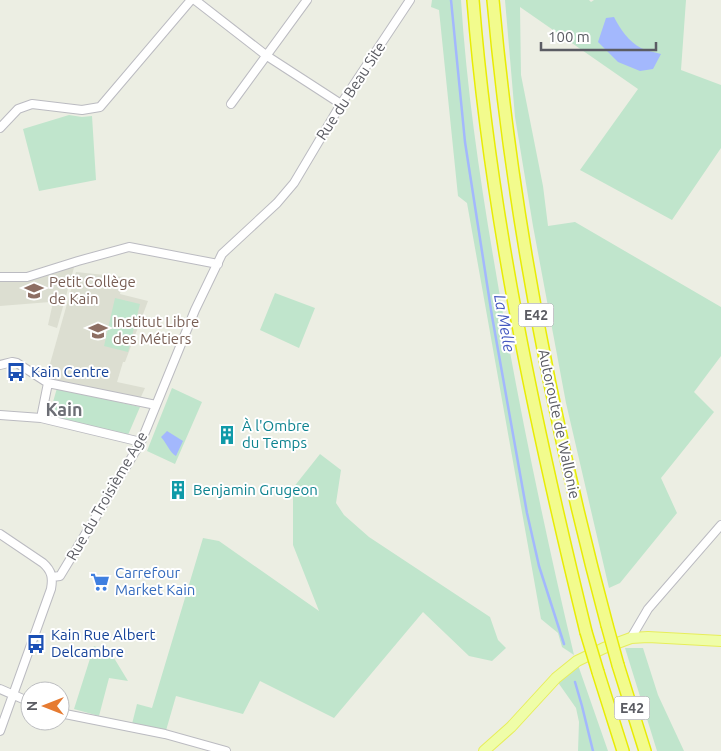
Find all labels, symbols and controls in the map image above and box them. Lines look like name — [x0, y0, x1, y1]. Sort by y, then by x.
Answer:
scale bar — [541, 20, 656, 52]
text: 100 m — [548, 28, 590, 45]
street label: Rue du Beau Site — [313, 38, 389, 143]
place label: Petit Collège de Kain — [49, 273, 136, 307]
school or university icon: Petit Collège de Kain — [23, 280, 45, 302]
water label: La Melle — [491, 293, 519, 353]
road number: E42 — [518, 304, 554, 326]
place label: Institut Libre des Métiers — [113, 313, 199, 347]
school or university icon: Institut Libre des Métiers — [87, 320, 109, 342]
street label: Autoroute de Wallonie — [535, 348, 584, 500]
bus stop icon: Kain Centre — [5, 361, 27, 383]
place label: Kain Centre — [31, 363, 109, 380]
district label: Kain — [45, 399, 83, 419]
place label: À l'Ombre du Temps — [242, 417, 310, 451]
building icon: À l'Ombre du Temps — [216, 424, 238, 446]
street label: Rue du Troisième Age — [63, 428, 150, 563]
building icon: Benjamin Grugeon — [167, 479, 189, 501]
place label: Benjamin Grugeon — [193, 481, 318, 498]
place label: Carrefour Market Kain — [115, 564, 195, 598]
supermarket icon: Carrefour Market Kain — [89, 571, 111, 593]
place label: Kain Rue Albert Delcambre — [51, 626, 156, 660]
bus stop icon: Kain Rue Albert Delcambre — [25, 633, 47, 655]
north arrow — [20, 681, 70, 731]
road number: E42 — [614, 696, 650, 720]
text: N — [24, 701, 40, 711]

